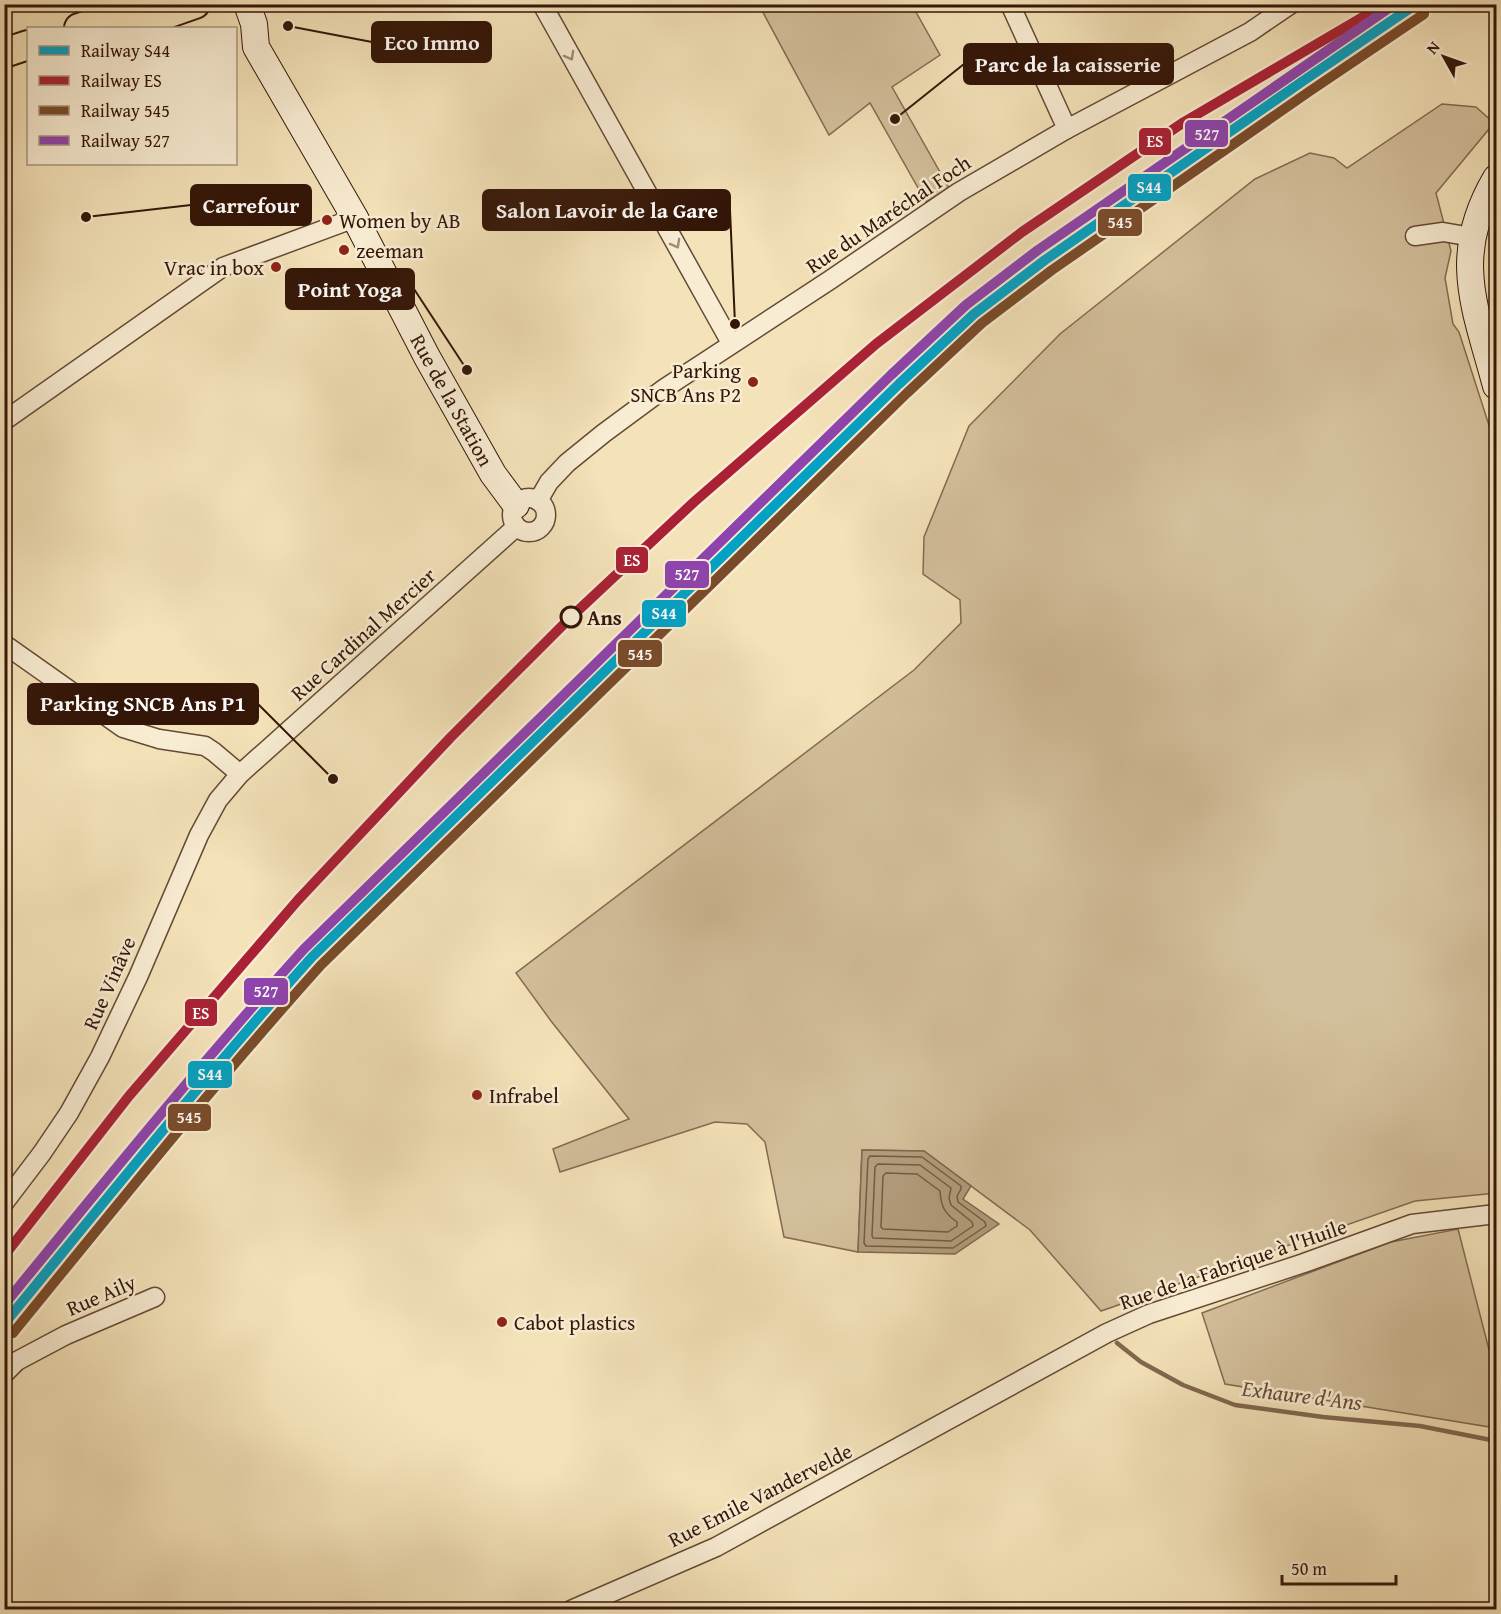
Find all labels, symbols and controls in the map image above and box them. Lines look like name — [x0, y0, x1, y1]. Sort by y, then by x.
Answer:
callout: Eco Immo — [372, 22, 491, 62]
text: Eco Immo — [384, 26, 480, 58]
legend — [27, 27, 237, 165]
north arrow — [1414, 27, 1474, 87]
text: N — [1420, 35, 1445, 59]
text: Railway S44 — [81, 37, 170, 64]
callout: Parc de la caisserie — [964, 44, 1173, 84]
text: Parc de la caisserie — [975, 48, 1161, 80]
one-way arrow — [563, 49, 574, 60]
text: Railway ES — [81, 67, 162, 94]
text: Railway 545 — [81, 97, 170, 124]
line badge: 527 — [1184, 119, 1229, 148]
text: 527 — [1195, 122, 1219, 146]
text: Railway 527 — [81, 127, 170, 154]
line badge: ES — [1138, 127, 1172, 156]
text: ES — [1147, 129, 1163, 153]
street label: Rue du Maréchal Foch — [799, 147, 977, 281]
line badge: S44 — [1127, 173, 1172, 202]
text: S44 — [1137, 175, 1161, 199]
callout: Carrefour — [191, 185, 311, 225]
text: Carrefour — [203, 189, 299, 221]
callout: Salon Lavoir de la Gare — [483, 190, 730, 230]
text: Salon Lavoir de la Gare — [496, 194, 718, 226]
place label: Women by AB — [339, 205, 461, 236]
line badge: 545 — [1097, 208, 1143, 237]
text: 545 — [1108, 210, 1132, 234]
marker: Women by AB — [320, 213, 334, 227]
place label: zeeman — [356, 235, 424, 266]
one-way arrow — [668, 238, 680, 248]
marker: zeeman — [337, 243, 351, 257]
place label: Vrac in box — [164, 252, 264, 283]
marker: Vrac in box — [269, 260, 283, 274]
callout: Point Yoga — [286, 269, 414, 309]
text: Point Yoga — [298, 273, 403, 305]
street label: Rue de la Station — [403, 328, 501, 472]
place label: Parking SNCB Ans P2 — [630, 355, 742, 410]
marker: Parking SNCB Ans P2 — [746, 375, 760, 389]
line badge: ES — [615, 546, 649, 574]
text: ES — [624, 548, 640, 572]
street label: Rue Cardinal Mercier — [283, 560, 443, 708]
line badge: 527 — [664, 560, 710, 589]
text: 527 — [675, 562, 699, 586]
line badge: S44 — [641, 599, 687, 628]
text: S44 — [652, 601, 676, 625]
place label: Ans — [587, 602, 622, 633]
marker: Ans — [560, 606, 582, 628]
line badge: 545 — [617, 639, 663, 668]
text: 545 — [628, 642, 652, 666]
callout: Parking SNCB Ans P1 — [28, 684, 258, 724]
text: Parking SNCB Ans P1 — [40, 687, 246, 719]
street label: Rue Vinâve — [75, 931, 143, 1035]
line badge: 527 — [243, 977, 289, 1006]
text: 527 — [254, 979, 278, 1003]
line badge: ES — [184, 998, 218, 1027]
text: ES — [193, 1001, 209, 1025]
line badge: S44 — [187, 1060, 233, 1089]
text: S44 — [198, 1062, 222, 1086]
place label: Infrabel — [489, 1080, 559, 1111]
marker: Infrabel — [470, 1088, 484, 1102]
line badge: 545 — [167, 1103, 212, 1132]
text: 545 — [177, 1105, 201, 1129]
street label: Rue de la Fabrique à l'Huile — [1115, 1210, 1351, 1317]
street label: Rue Aily — [61, 1266, 141, 1324]
place label: Cabot plastics — [514, 1307, 635, 1338]
marker: Cabot plastics — [495, 1315, 509, 1329]
water label: Exhaure d'Ans — [1239, 1372, 1364, 1418]
street label: Rue Emile Vandervelde — [663, 1435, 857, 1555]
scale bar — [1282, 1548, 1396, 1586]
text: 50 m — [1291, 1555, 1327, 1582]

